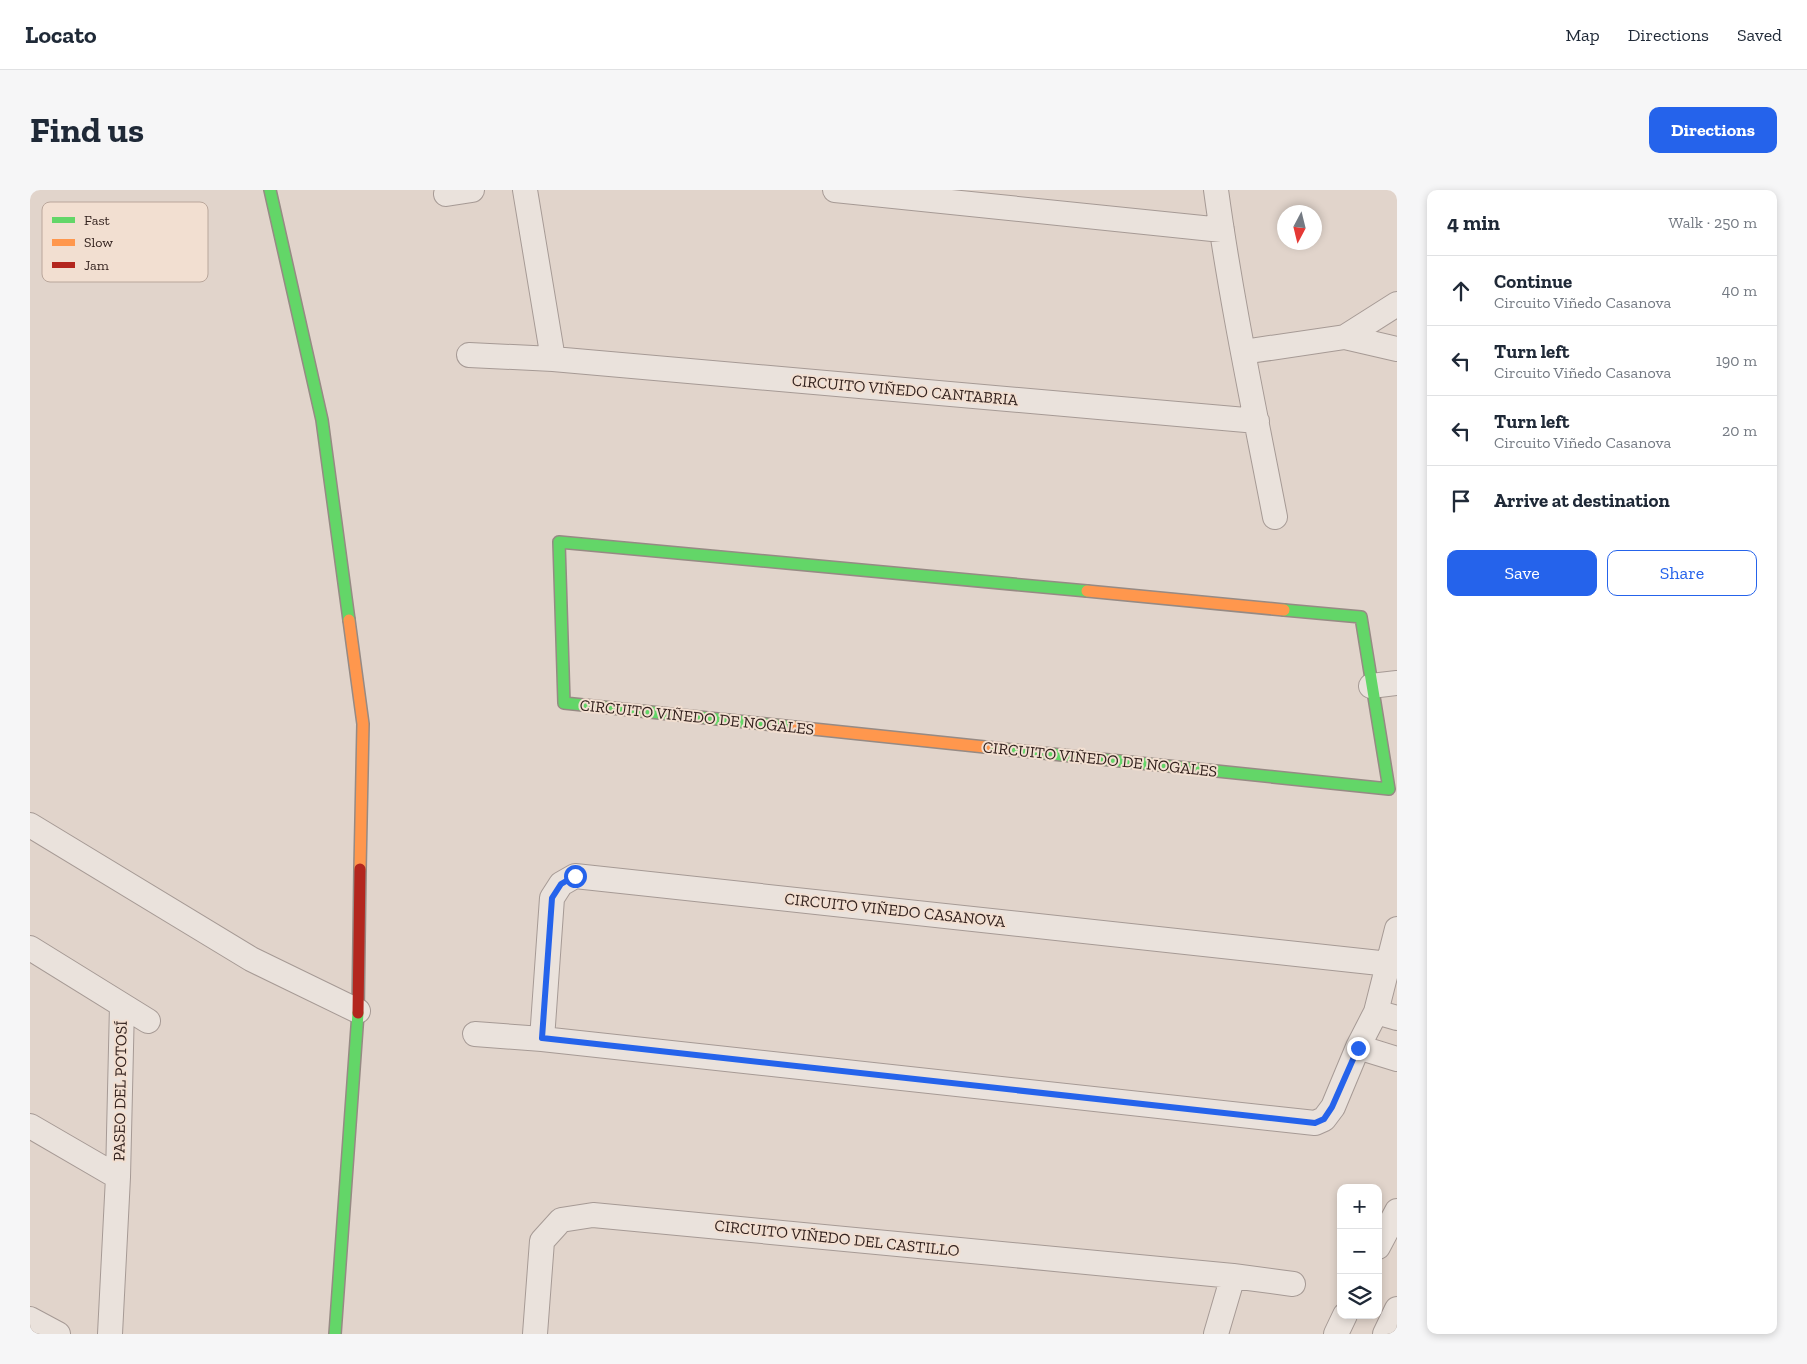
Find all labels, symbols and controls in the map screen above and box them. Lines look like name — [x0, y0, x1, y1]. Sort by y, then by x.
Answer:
text: Locato — [25, 20, 97, 49]
text: Map — [1565, 24, 1600, 46]
text: Directions — [1628, 24, 1709, 46]
text: Saved — [1737, 24, 1782, 46]
button: Directions — [1649, 107, 1777, 153]
text: Find us — [30, 109, 144, 151]
legend — [42, 202, 208, 282]
north arrow — [1277, 205, 1322, 250]
text: 4 min — [1447, 210, 1500, 235]
text: Fast — [84, 212, 111, 229]
text: Walk · 250 m — [1669, 213, 1757, 232]
text: Slow — [84, 234, 113, 251]
text: Jam — [84, 257, 109, 274]
text: Continue — [1494, 270, 1572, 293]
icon: ahead — [1447, 277, 1475, 305]
text: 40 m — [1722, 281, 1757, 300]
text: Circuito Viñedo Casanova — [1494, 293, 1671, 312]
text: Turn left — [1494, 340, 1569, 363]
icon: left — [1447, 347, 1475, 375]
text: 190 m — [1716, 351, 1757, 370]
text: Circuito Viñedo Casanova — [1494, 363, 1671, 382]
street label: CIRCUITO VIÑEDO CANTABRIA — [791, 371, 1020, 409]
text: Turn left — [1494, 410, 1569, 433]
icon: left — [1447, 417, 1475, 445]
text: 20 m — [1722, 421, 1757, 440]
text: Circuito Viñedo Casanova — [1494, 433, 1671, 452]
icon: arrive — [1447, 487, 1475, 515]
text: Arrive at destination — [1494, 489, 1670, 512]
button: Save — [1447, 550, 1597, 596]
button: Share — [1607, 550, 1757, 596]
street label: CIRCUITO VIÑEDO DE NOGALES — [579, 695, 815, 739]
street label: CIRCUITO VIÑEDO DE NOGALES — [982, 737, 1218, 781]
route start — [564, 865, 587, 888]
street label: CIRCUITO VIÑEDO CASANOVA — [784, 889, 1007, 931]
street label: PASEO DEL POTOSÍ — [109, 1021, 131, 1161]
route end — [1347, 1037, 1370, 1060]
map controls — [1337, 1184, 1382, 1319]
button: + — [1337, 1184, 1382, 1229]
street label: CIRCUITO VIÑEDO DEL CASTILLO — [714, 1216, 961, 1260]
button: − — [1337, 1229, 1382, 1274]
button: layers — [1337, 1274, 1382, 1319]

